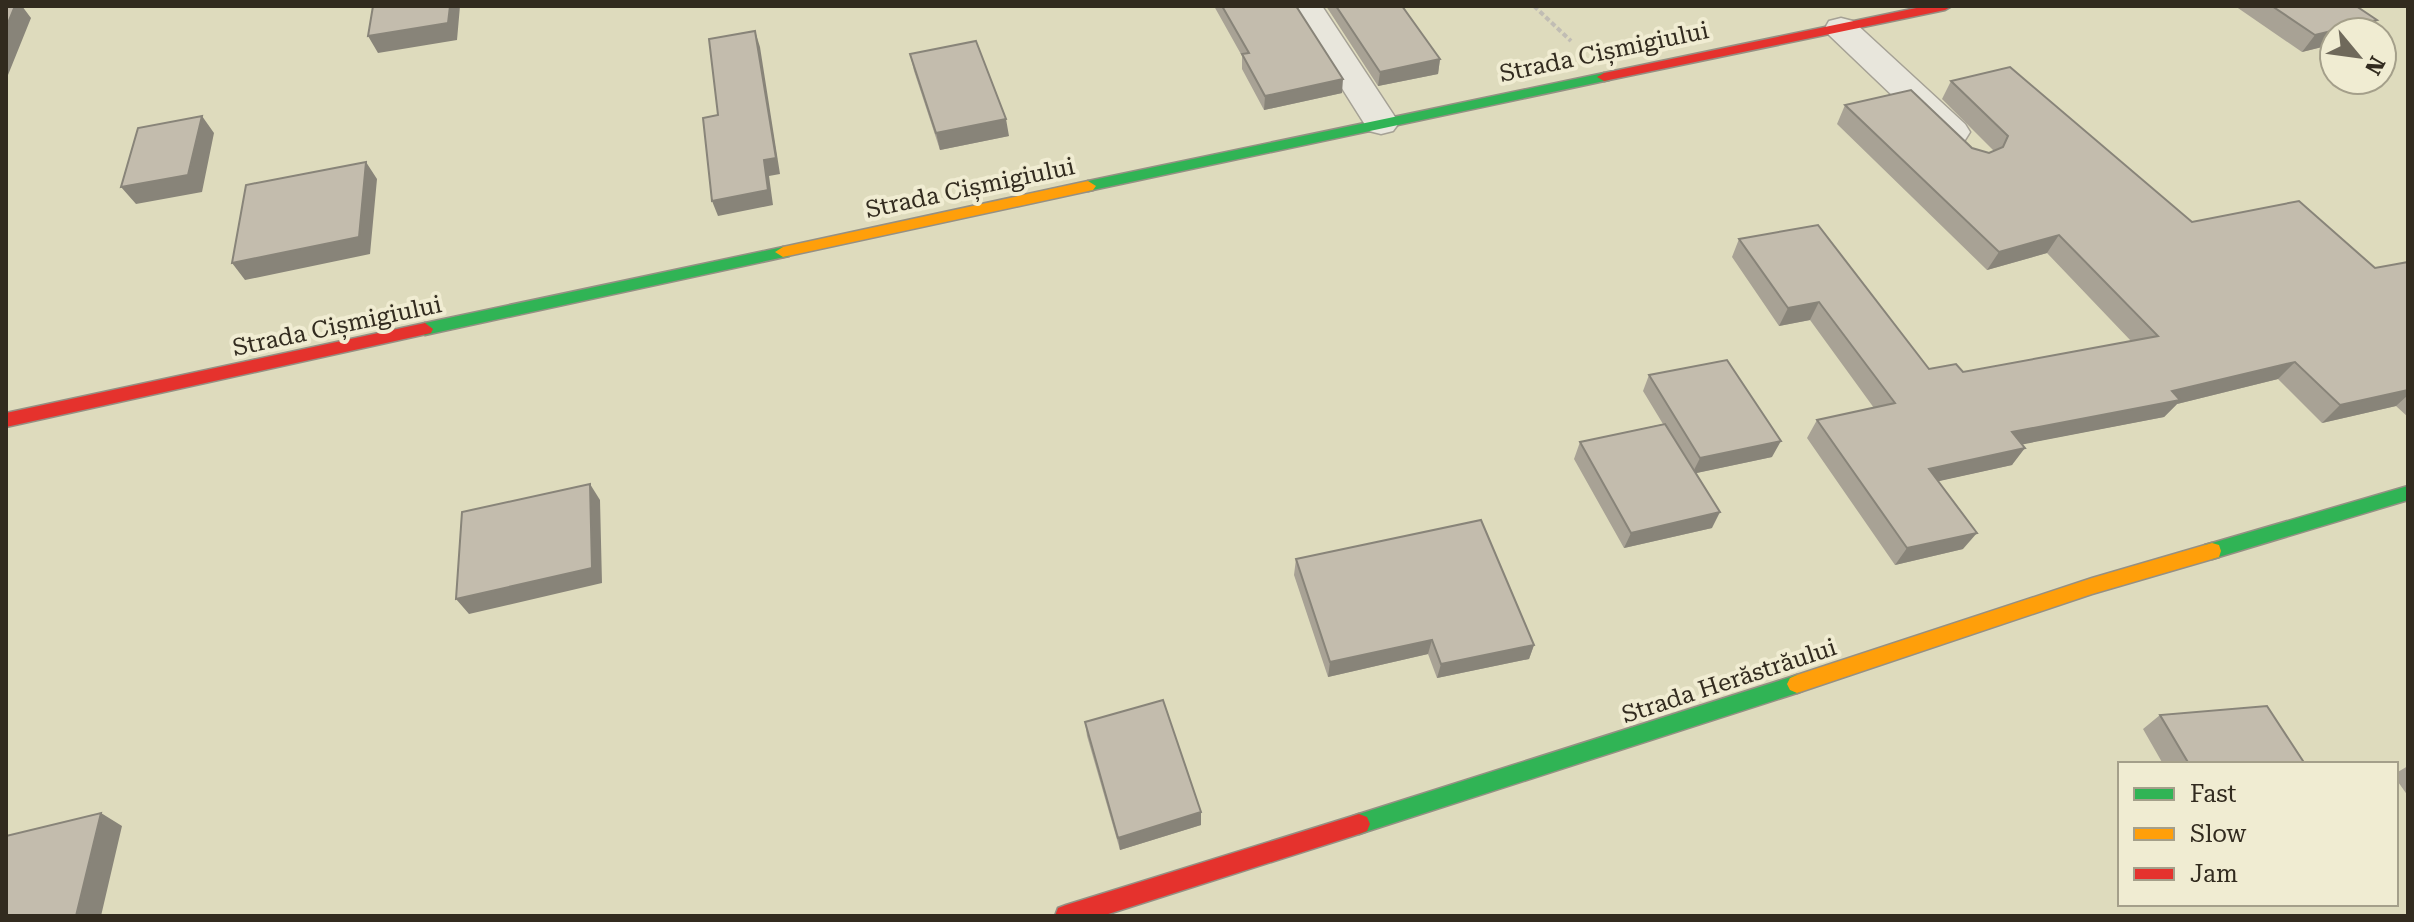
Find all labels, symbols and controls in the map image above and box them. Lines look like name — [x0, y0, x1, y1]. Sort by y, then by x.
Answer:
street label: Strada Cișmigiului — [1497, 16, 1712, 90]
north arrow — [2318, 16, 2398, 96]
text: N — [2360, 52, 2390, 79]
street label: Strada Cișmigiului — [863, 152, 1078, 226]
street label: Strada Cișmigiului — [230, 290, 445, 364]
street label: Strada Herăstrăului — [1618, 633, 1840, 729]
legend — [2118, 762, 2398, 906]
text: Fast — [2190, 780, 2237, 808]
text: Slow — [2190, 820, 2247, 848]
text: Jam — [2190, 860, 2238, 888]

